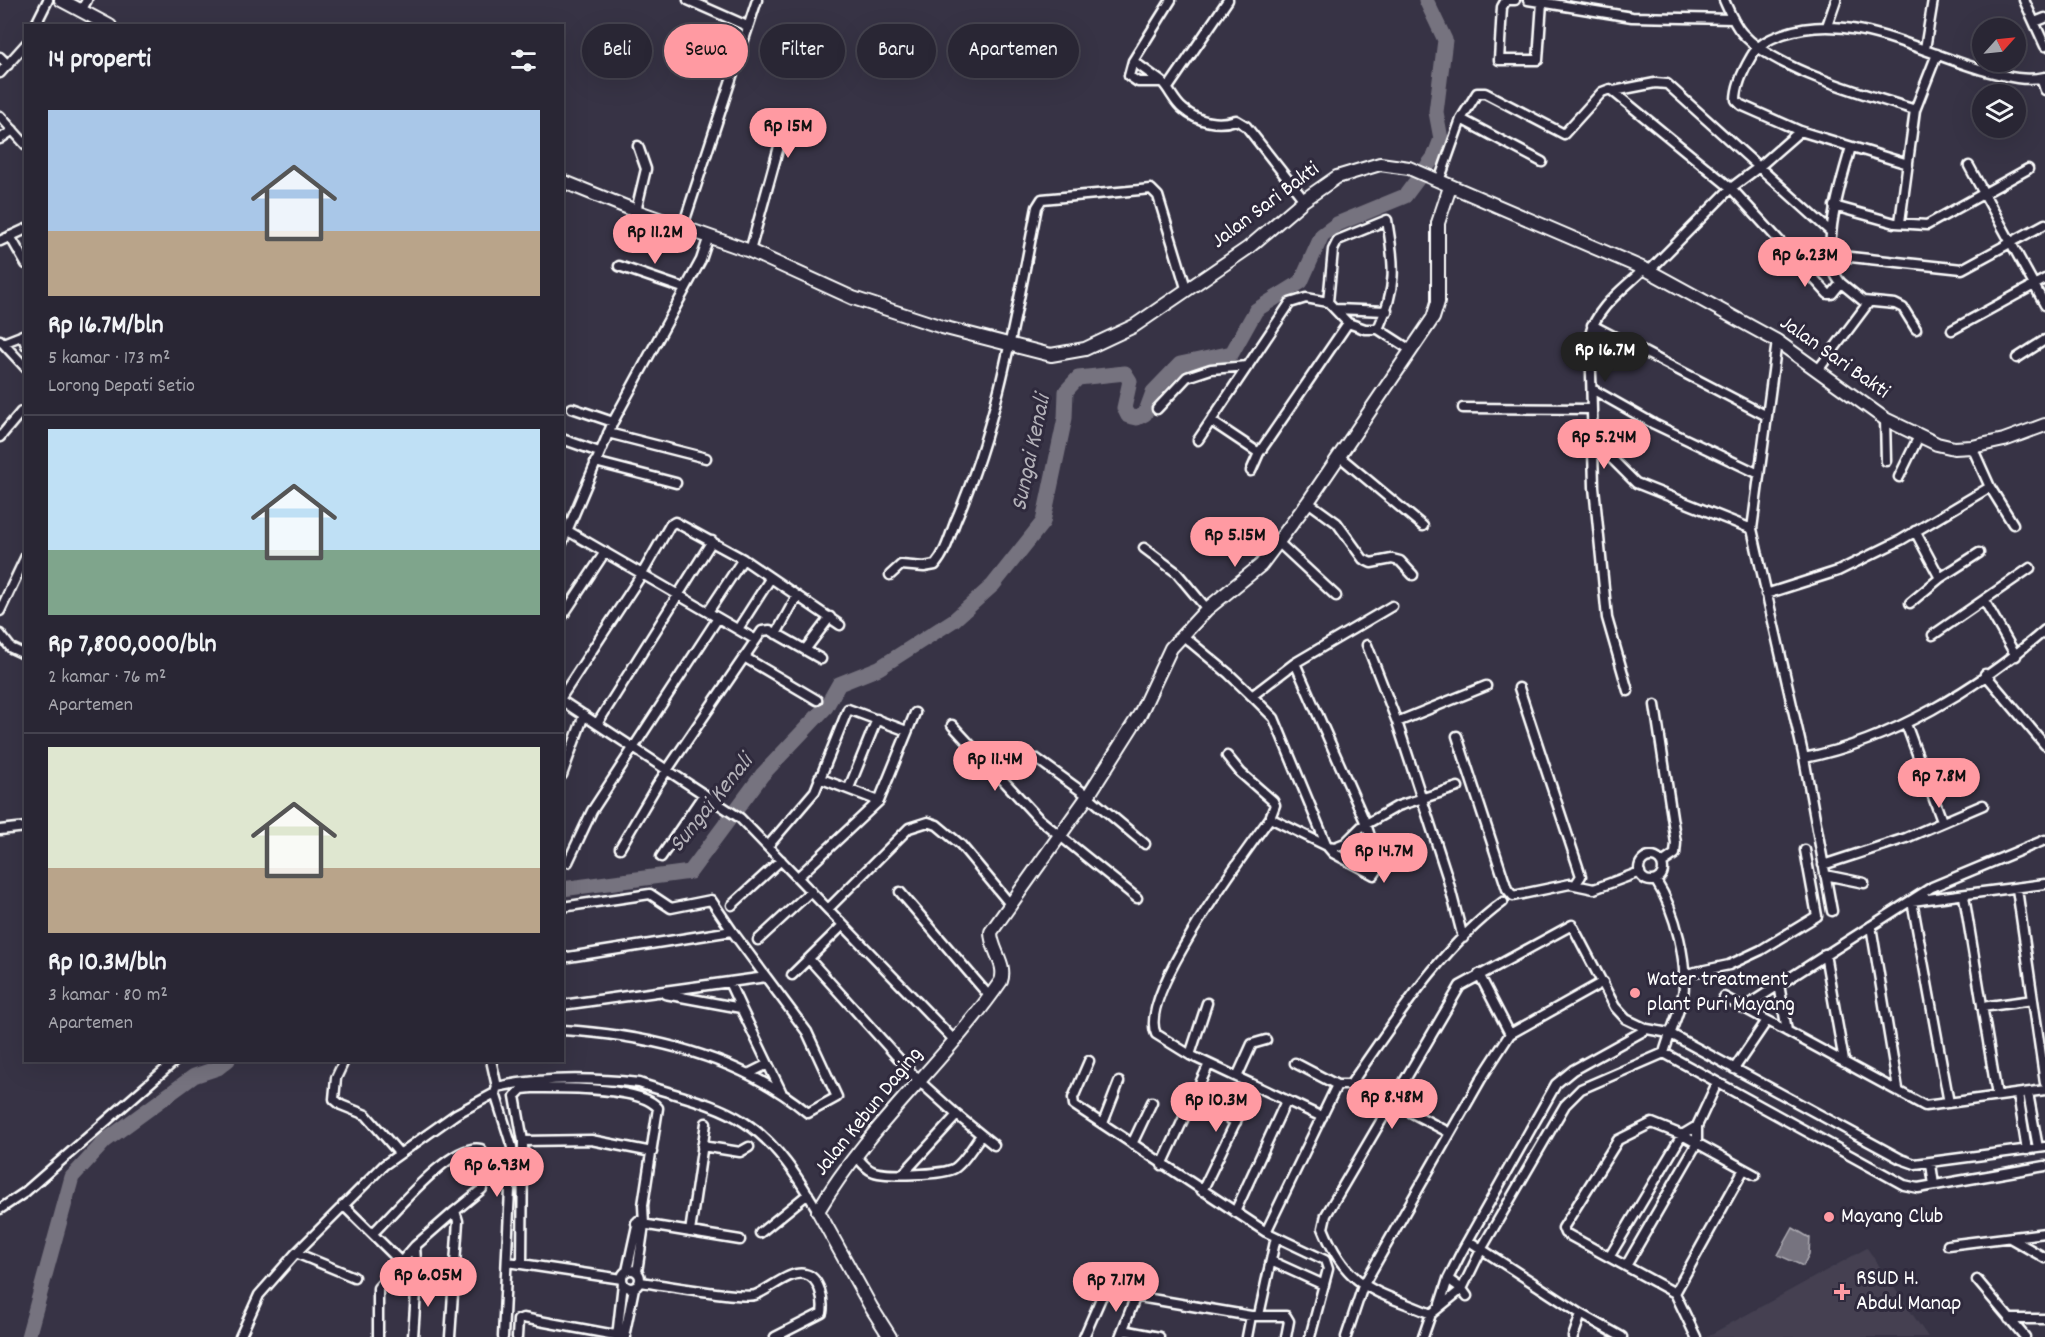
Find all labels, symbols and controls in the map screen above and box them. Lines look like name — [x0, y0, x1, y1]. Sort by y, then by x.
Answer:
north arrow — [1972, 18, 2026, 72]
map controls — [1972, 18, 2026, 138]
chip: Beli — [582, 24, 652, 78]
chip: Sewa — [664, 24, 748, 78]
chip: Filter — [760, 24, 845, 78]
chip: Baru — [857, 24, 936, 78]
chip: Apartemen — [948, 24, 1079, 78]
text: 14 properti — [48, 42, 151, 79]
icon: filters — [507, 44, 540, 77]
button: layers — [1972, 84, 2026, 138]
pin: Rp 15M — [739, 108, 837, 159]
text: Rp 15M — [764, 113, 812, 141]
icon: home — [240, 149, 348, 257]
street label: Jalan Sari Bakti — [1205, 155, 1327, 257]
pin: Rp 11.2M — [593, 214, 717, 265]
text: Rp 11.2M — [627, 219, 683, 247]
pin: Rp 6.23M — [1743, 237, 1867, 288]
text: Rp 6.23M — [1772, 242, 1838, 270]
text: Rp 16.7M/bln — [48, 308, 163, 345]
street label: Jalan Sari Bakti — [1773, 309, 1895, 407]
pin: Rp 16.7M — [1543, 332, 1667, 383]
text: Rp 16.7M — [1575, 337, 1635, 365]
text: 5 kamar · 173 m² — [48, 345, 170, 373]
text: Lorong Depati Setio — [48, 373, 195, 401]
water label: Sungai Kenali — [1003, 388, 1062, 514]
pin: Rp 5.24M — [1542, 419, 1666, 470]
text: Rp 5.24M — [1572, 424, 1636, 452]
icon: home — [240, 468, 348, 576]
pin: Rp 5.15M — [1173, 517, 1297, 568]
text: Rp 5.15M — [1204, 522, 1266, 550]
text: Rp 7,800,000/bln — [48, 627, 217, 664]
text: 2 kamar · 76 m² — [48, 664, 166, 692]
text: Apartemen — [48, 692, 133, 720]
pin: Rp 11.4M — [933, 741, 1057, 792]
water label: Sungai Kenali — [662, 745, 765, 860]
text: Rp 11.4M — [967, 746, 1023, 774]
pin: Rp 7.8M — [1884, 758, 1994, 809]
text: Rp 7.8M — [1912, 763, 1966, 791]
icon: home — [240, 786, 348, 894]
pin: Rp 14.7M — [1322, 833, 1446, 884]
text: Rp 14.7M — [1355, 838, 1413, 866]
text: Rp 10.3M/bln — [48, 945, 166, 982]
place label: Water treatment plant Puri Mayang — [1647, 965, 1795, 1021]
text: 3 kamar · 80 m² — [48, 982, 168, 1010]
marker: Water treatment plant Puri Mayang — [1628, 986, 1642, 1000]
text: Apartemen — [48, 1010, 133, 1038]
street label: Jalan Kebun Daging — [807, 1041, 931, 1183]
pin: Rp 8.48M — [1330, 1079, 1454, 1130]
pin: Rp 10.3M — [1154, 1082, 1278, 1133]
text: Rp 8.48M — [1361, 1084, 1423, 1112]
text: Rp 10.3M — [1185, 1087, 1247, 1115]
pin: Rp 6.93M — [435, 1147, 559, 1198]
text: Rp 6.93M — [464, 1152, 530, 1180]
place label: Mayang Club — [1841, 1202, 1943, 1233]
marker: Mayang Club — [1822, 1210, 1836, 1224]
pin: Rp 6.05M — [366, 1257, 490, 1308]
text: Rp 6.05M — [394, 1262, 462, 1290]
pin: Rp 7.17M — [1054, 1262, 1178, 1313]
place label: RSUD H. Abdul Manap — [1856, 1264, 1961, 1320]
text: Rp 7.17M — [1087, 1267, 1145, 1295]
marker: RSUD H. Abdul Manap — [1833, 1283, 1851, 1301]

